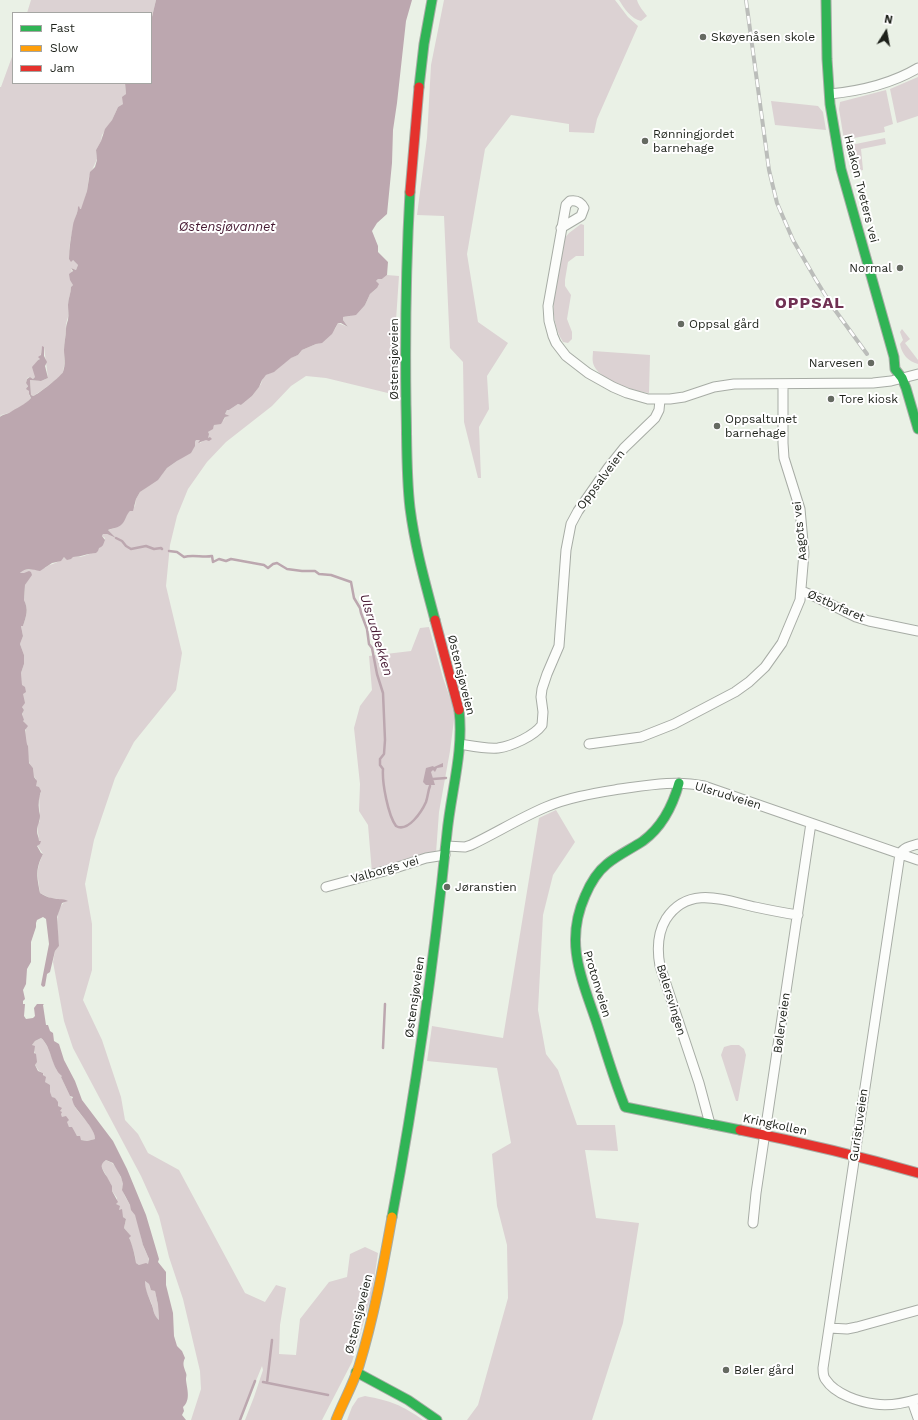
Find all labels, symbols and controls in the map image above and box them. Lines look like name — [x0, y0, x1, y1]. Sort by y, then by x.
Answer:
legend — [12, 12, 152, 84]
north arrow — [866, 12, 906, 52]
text: N — [883, 13, 894, 27]
text: Fast — [50, 21, 75, 35]
place label: Skøyenåsen skole — [711, 30, 815, 44]
marker: Skøyenåsen skole — [698, 32, 708, 42]
text: Slow — [50, 41, 78, 55]
text: Jam — [50, 61, 75, 75]
place label: Rønningjordet barnehage — [653, 127, 734, 155]
street label: Haakon Tveters vei — [841, 134, 881, 244]
marker: Rønningjordet barnehage — [640, 136, 650, 146]
water label: Østensjøvannet — [179, 219, 275, 235]
place label: Normal — [849, 261, 892, 275]
marker: Normal — [895, 263, 905, 273]
district label: OPPSAL — [775, 293, 845, 313]
place label: Oppsal gård — [689, 317, 759, 331]
street label: Østensjøveien — [387, 318, 401, 400]
marker: Oppsal gård — [676, 319, 686, 329]
place label: Narvesen — [809, 356, 863, 370]
marker: Narvesen — [866, 358, 876, 368]
place label: Tore kiosk — [839, 392, 898, 406]
marker: Tore kiosk — [826, 394, 836, 404]
place label: Oppsaltunet barnehage — [725, 412, 797, 440]
marker: Oppsaltunet barnehage — [712, 421, 722, 431]
street label: Oppsalveien — [574, 447, 628, 513]
street label: Aagots vei — [790, 500, 810, 562]
street label: Østbyfaret — [805, 587, 867, 625]
water label: Ulsrudbekken — [356, 592, 396, 678]
street label: Østensjøveien — [444, 633, 478, 717]
street label: Ulsrudveien — [693, 779, 763, 813]
street label: Valborgs vei — [349, 853, 421, 887]
place label: Jøranstien — [455, 880, 517, 894]
marker: Jøranstien — [442, 882, 452, 892]
street label: Protonveien — [580, 949, 614, 1019]
street label: Østensjøveien — [402, 955, 428, 1039]
street label: Bølersvingen — [653, 962, 689, 1038]
street label: Bølerveien — [771, 992, 793, 1054]
street label: Guristuveien — [847, 1088, 871, 1162]
street label: Kringkollen — [742, 1111, 808, 1139]
street label: Østensjøveien — [342, 1272, 376, 1356]
place label: Bøler gård — [734, 1363, 794, 1377]
marker: Bøler gård — [721, 1365, 731, 1375]

